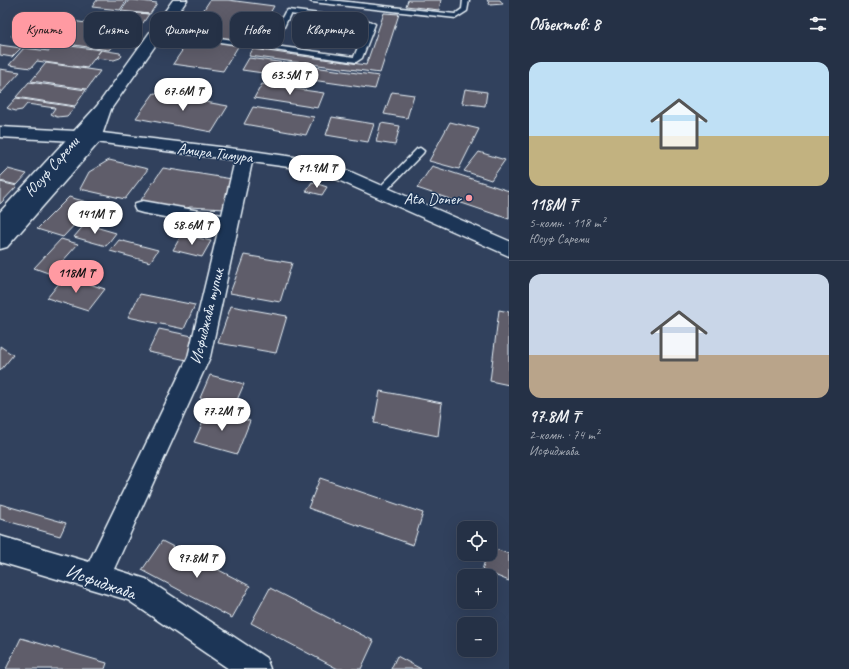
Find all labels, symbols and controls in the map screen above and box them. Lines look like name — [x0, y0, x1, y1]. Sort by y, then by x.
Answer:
chip: Купить — [12, 12, 76, 48]
chip: Снять — [84, 12, 142, 48]
chip: Фильтры — [150, 12, 222, 48]
chip: Новое — [230, 12, 284, 48]
chip: Квартира — [292, 12, 368, 48]
icon: filters — [807, 13, 829, 35]
text: Объектов: 8 — [529, 14, 600, 35]
pin: 63.5M ₸ — [253, 62, 327, 96]
text: 63.5M ₸ — [270, 67, 310, 83]
pin: 67.6M ₸ — [146, 78, 220, 112]
text: 67.6M ₸ — [163, 83, 203, 99]
icon: home — [643, 88, 715, 160]
street label: Юсуф Сареми — [20, 132, 84, 201]
street label: Амира Тимура — [176, 138, 255, 168]
pin: 71.9M ₸ — [280, 155, 354, 189]
text: 71.9M ₸ — [298, 160, 336, 176]
place label: Ata Doner — [404, 189, 462, 209]
marker: Ata Doner — [464, 193, 474, 203]
text: 118M ₸ — [529, 194, 577, 215]
pin: 141M ₸ — [62, 201, 128, 235]
text: 141M ₸ — [77, 206, 113, 222]
pin: 58.6M ₸ — [155, 212, 229, 246]
text: 5-комн. · 118 m² — [529, 215, 605, 231]
text: 58.6M ₸ — [172, 217, 212, 233]
text: Юсуф Сареми — [529, 231, 589, 247]
pin: 118M ₸ — [43, 260, 109, 294]
text: 118M ₸ — [58, 265, 94, 281]
street label: Исфиджаба тупик — [185, 265, 229, 366]
icon: home — [643, 300, 715, 372]
pin: 77.2M ₸ — [185, 398, 259, 432]
text: 77.2M ₸ — [203, 403, 242, 419]
text: 97.8M ₸ — [529, 406, 580, 427]
text: 2-комн. · 74 m² — [529, 427, 599, 443]
text: Исфиджаба — [529, 443, 579, 459]
map controls — [457, 521, 497, 657]
button: locate — [457, 521, 497, 561]
pin: 97.8M ₸ — [160, 545, 234, 579]
text: 97.8M ₸ — [178, 550, 216, 566]
street label: Исфиджаба — [62, 559, 141, 606]
button: + — [457, 569, 497, 609]
button: − — [457, 617, 497, 657]

